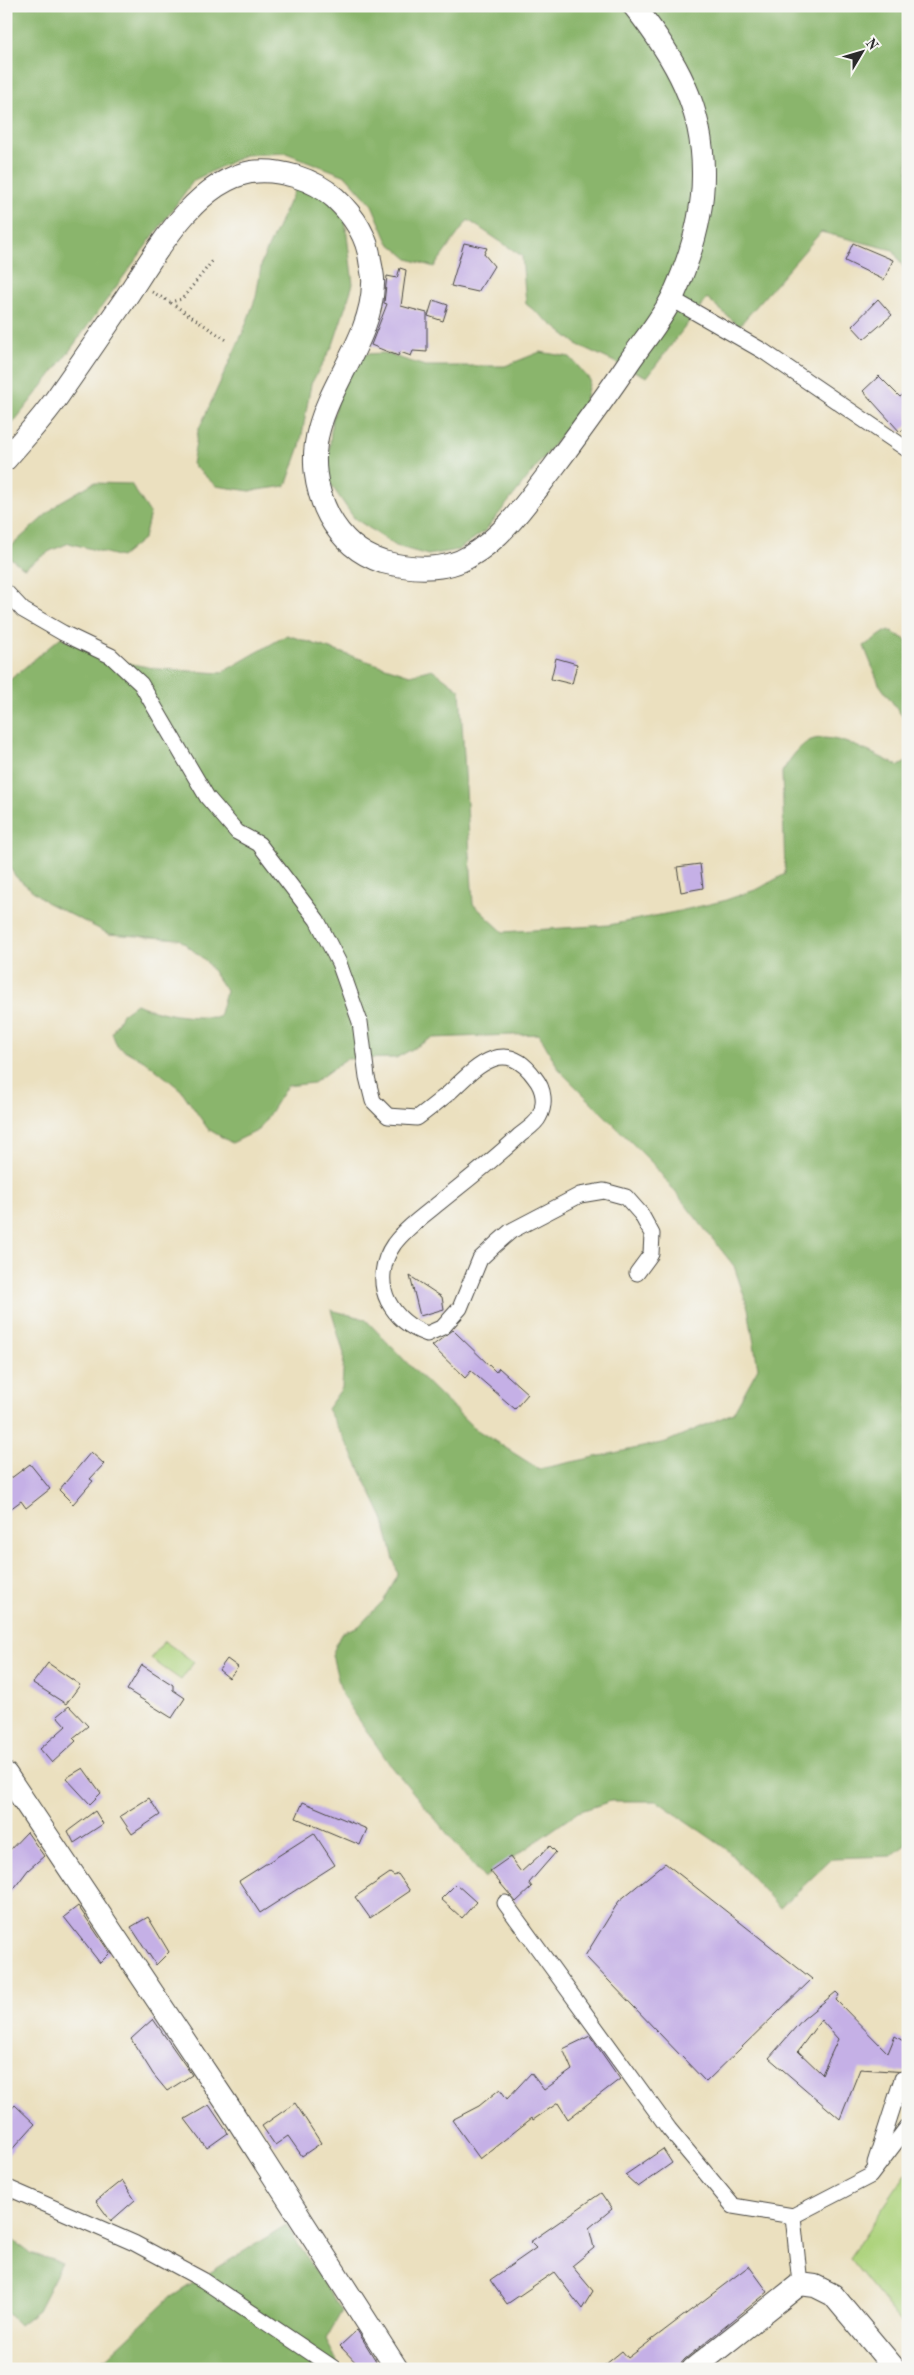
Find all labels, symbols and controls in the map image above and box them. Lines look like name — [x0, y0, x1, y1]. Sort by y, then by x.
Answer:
north arrow — [836, 28, 886, 78]
text: N — [863, 36, 880, 53]

